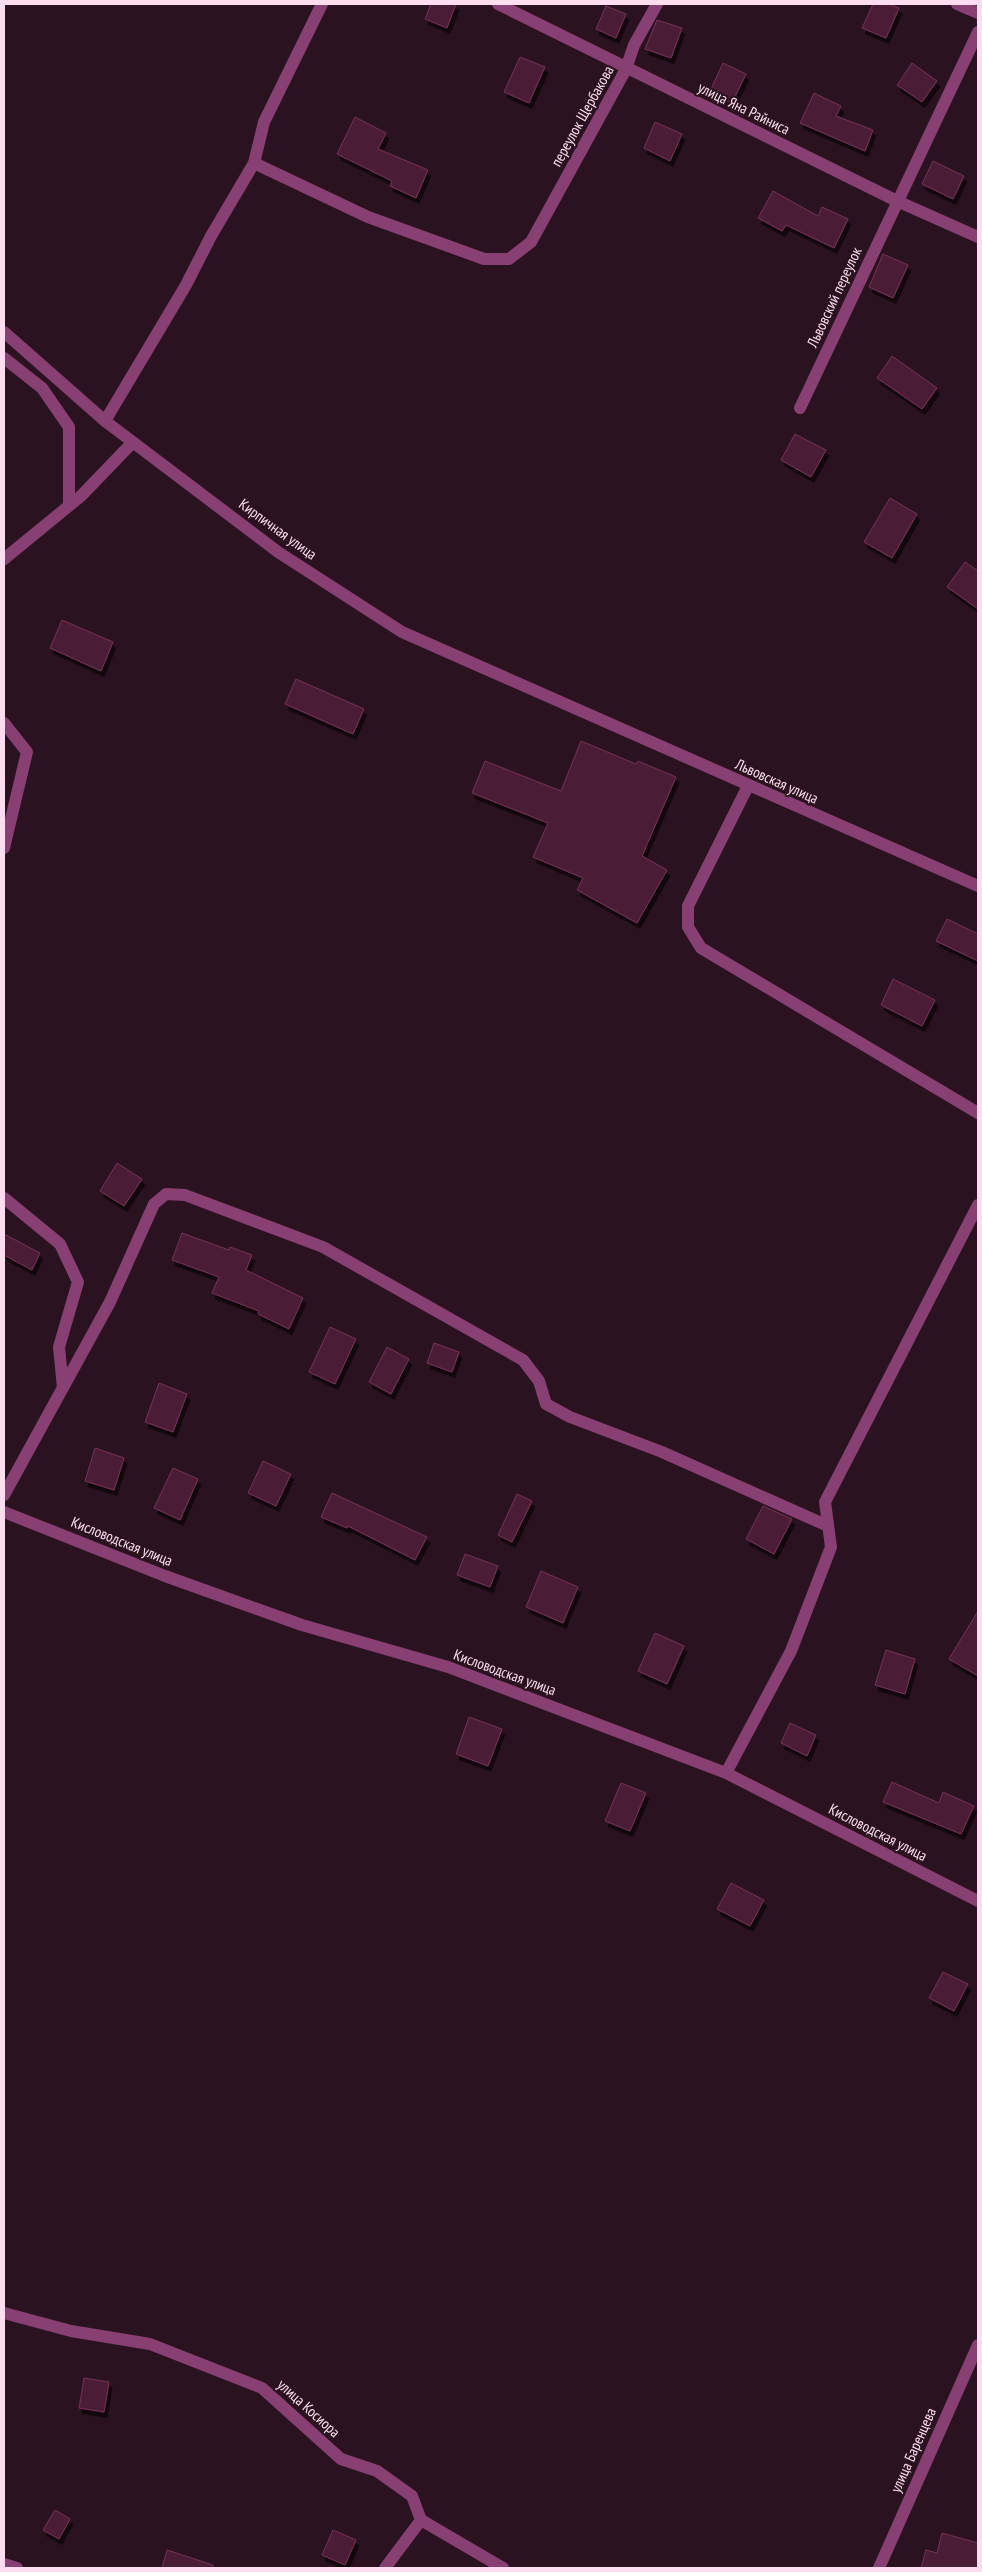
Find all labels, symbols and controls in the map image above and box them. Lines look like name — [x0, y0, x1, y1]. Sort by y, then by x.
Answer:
street label: переулок Щербакова — [546, 62, 618, 170]
street label: улица Яна Райниса — [695, 78, 793, 138]
street label: Львовский переулок — [802, 244, 866, 351]
street label: Кирпичная улица — [235, 494, 321, 564]
street label: Львовская улица — [732, 754, 821, 808]
street label: Кисловодская улица — [68, 1512, 176, 1570]
street label: Кисловодская улица — [451, 1645, 559, 1699]
street label: Кисловодская улица — [826, 1799, 930, 1865]
street label: улица Косиора — [274, 2375, 344, 2441]
street label: улица Баренцева — [886, 2405, 940, 2495]

